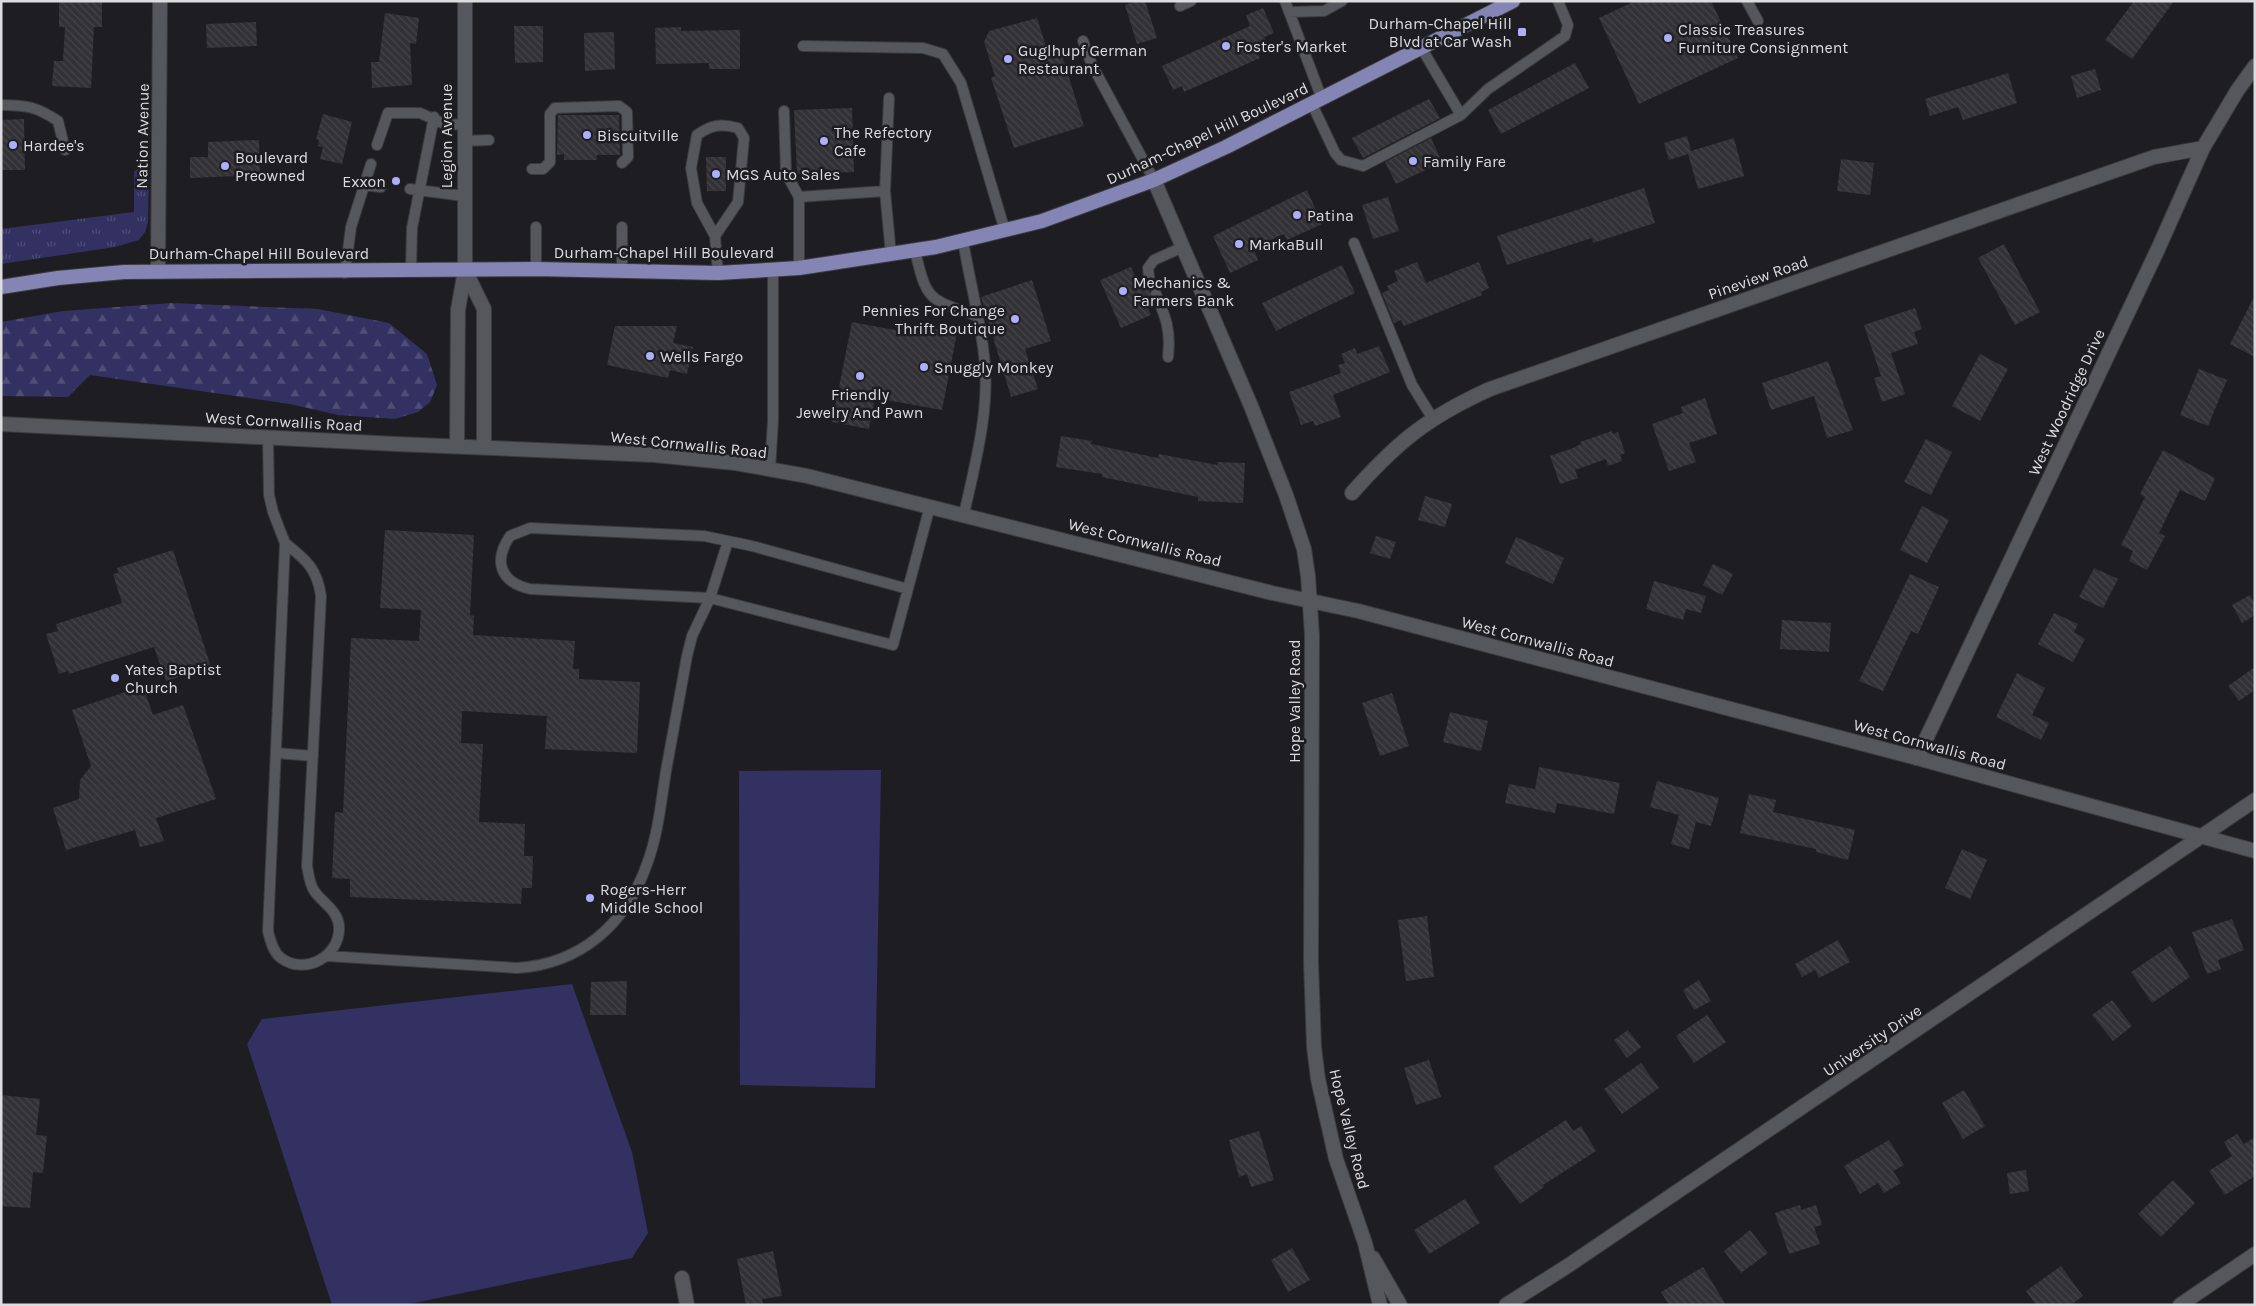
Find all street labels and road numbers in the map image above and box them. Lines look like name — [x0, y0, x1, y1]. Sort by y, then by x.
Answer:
street label: Durham-Chapel Hill Boulevard — [1103, 78, 1311, 189]
street label: Nation Avenue — [132, 83, 153, 189]
street label: Legion Avenue — [437, 84, 456, 188]
street label: Durham-Chapel Hill Boulevard — [554, 243, 774, 262]
street label: Durham-Chapel Hill Boulevard — [149, 244, 369, 263]
street label: Pineview Road — [1706, 251, 1811, 304]
street label: West Woodridge Drive — [2024, 326, 2109, 478]
street label: West Cornwallis Road — [205, 408, 363, 435]
street label: West Cornwallis Road — [610, 427, 768, 462]
street label: West Cornwallis Road — [1066, 514, 1224, 571]
street label: West Cornwallis Road — [1459, 612, 1616, 671]
street label: Hope Valley Road — [1285, 639, 1304, 763]
street label: West Cornwallis Road — [1851, 715, 2008, 774]
street label: University Drive — [1819, 1000, 1925, 1080]
street label: Hope Valley Road — [1325, 1067, 1374, 1191]

